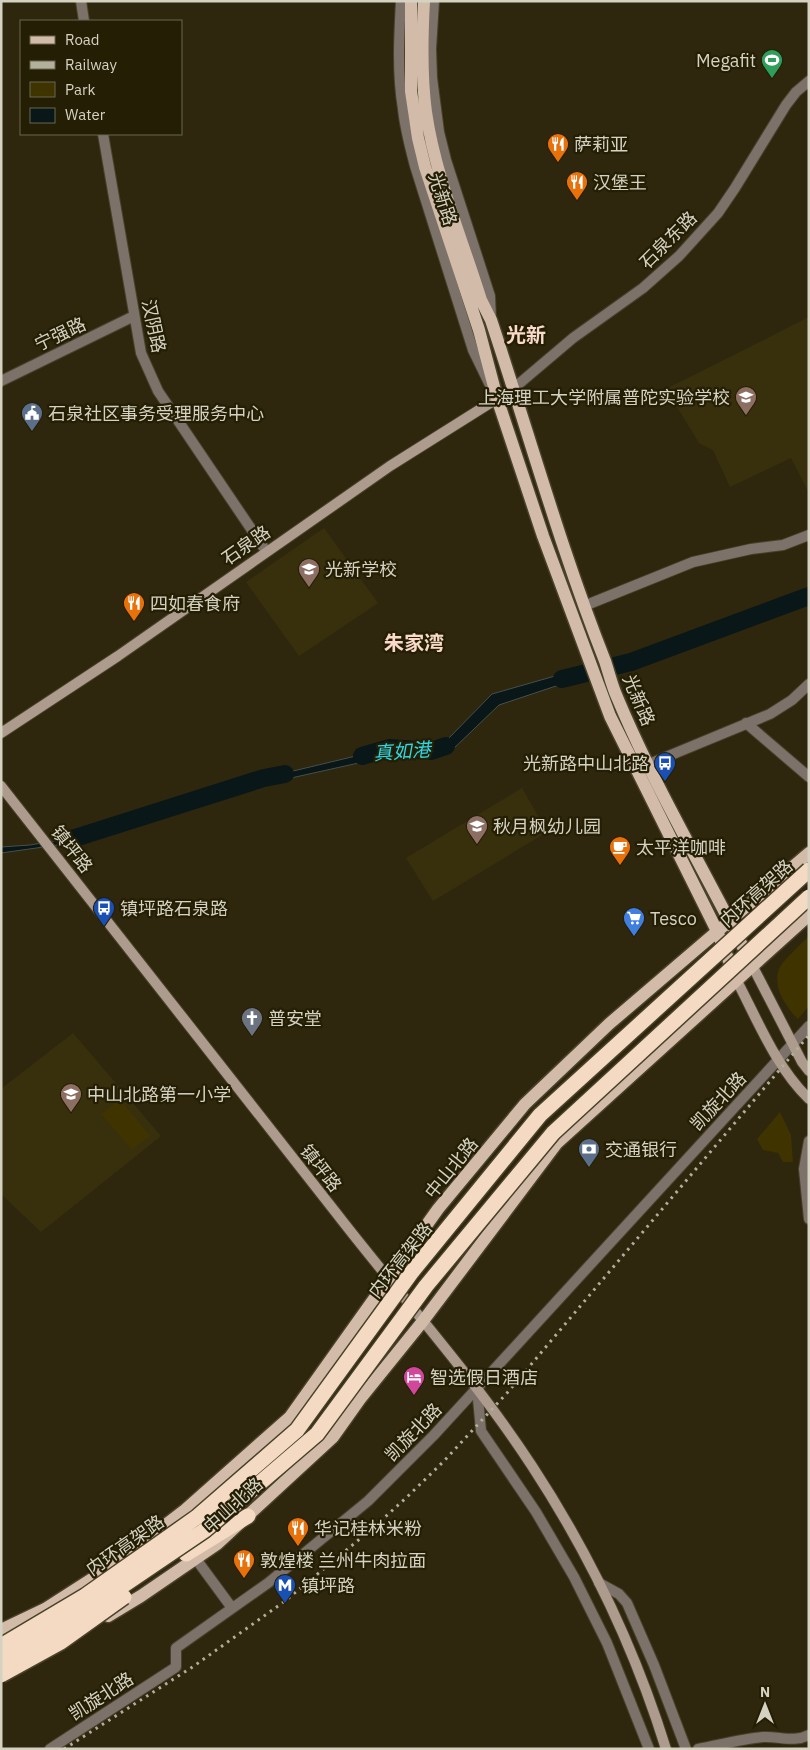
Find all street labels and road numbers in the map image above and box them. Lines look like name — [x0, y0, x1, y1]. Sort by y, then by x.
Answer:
street label: 光新路 — [424, 170, 462, 228]
street label: 石泉东路 — [634, 206, 702, 274]
street label: 汉阴路 — [137, 297, 171, 355]
street label: 宁强路 — [31, 312, 89, 356]
street label: 石泉路 — [217, 520, 275, 570]
street label: 光新路 — [618, 671, 660, 729]
street label: 镇坪路 — [46, 821, 98, 877]
street label: 内环高架路 — [715, 854, 797, 932]
street label: 凯旋北路 — [685, 1067, 751, 1135]
street label: 中山北路 — [419, 1133, 483, 1203]
street label: 镇坪路 — [295, 1140, 347, 1196]
street label: 内环高架路 — [363, 1217, 437, 1303]
street label: 凯旋北路 — [380, 1398, 446, 1466]
street label: 中山北路 — [199, 1472, 267, 1538]
street label: 内环高架路 — [82, 1510, 168, 1580]
street label: 凯旋北路 — [65, 1667, 137, 1725]

